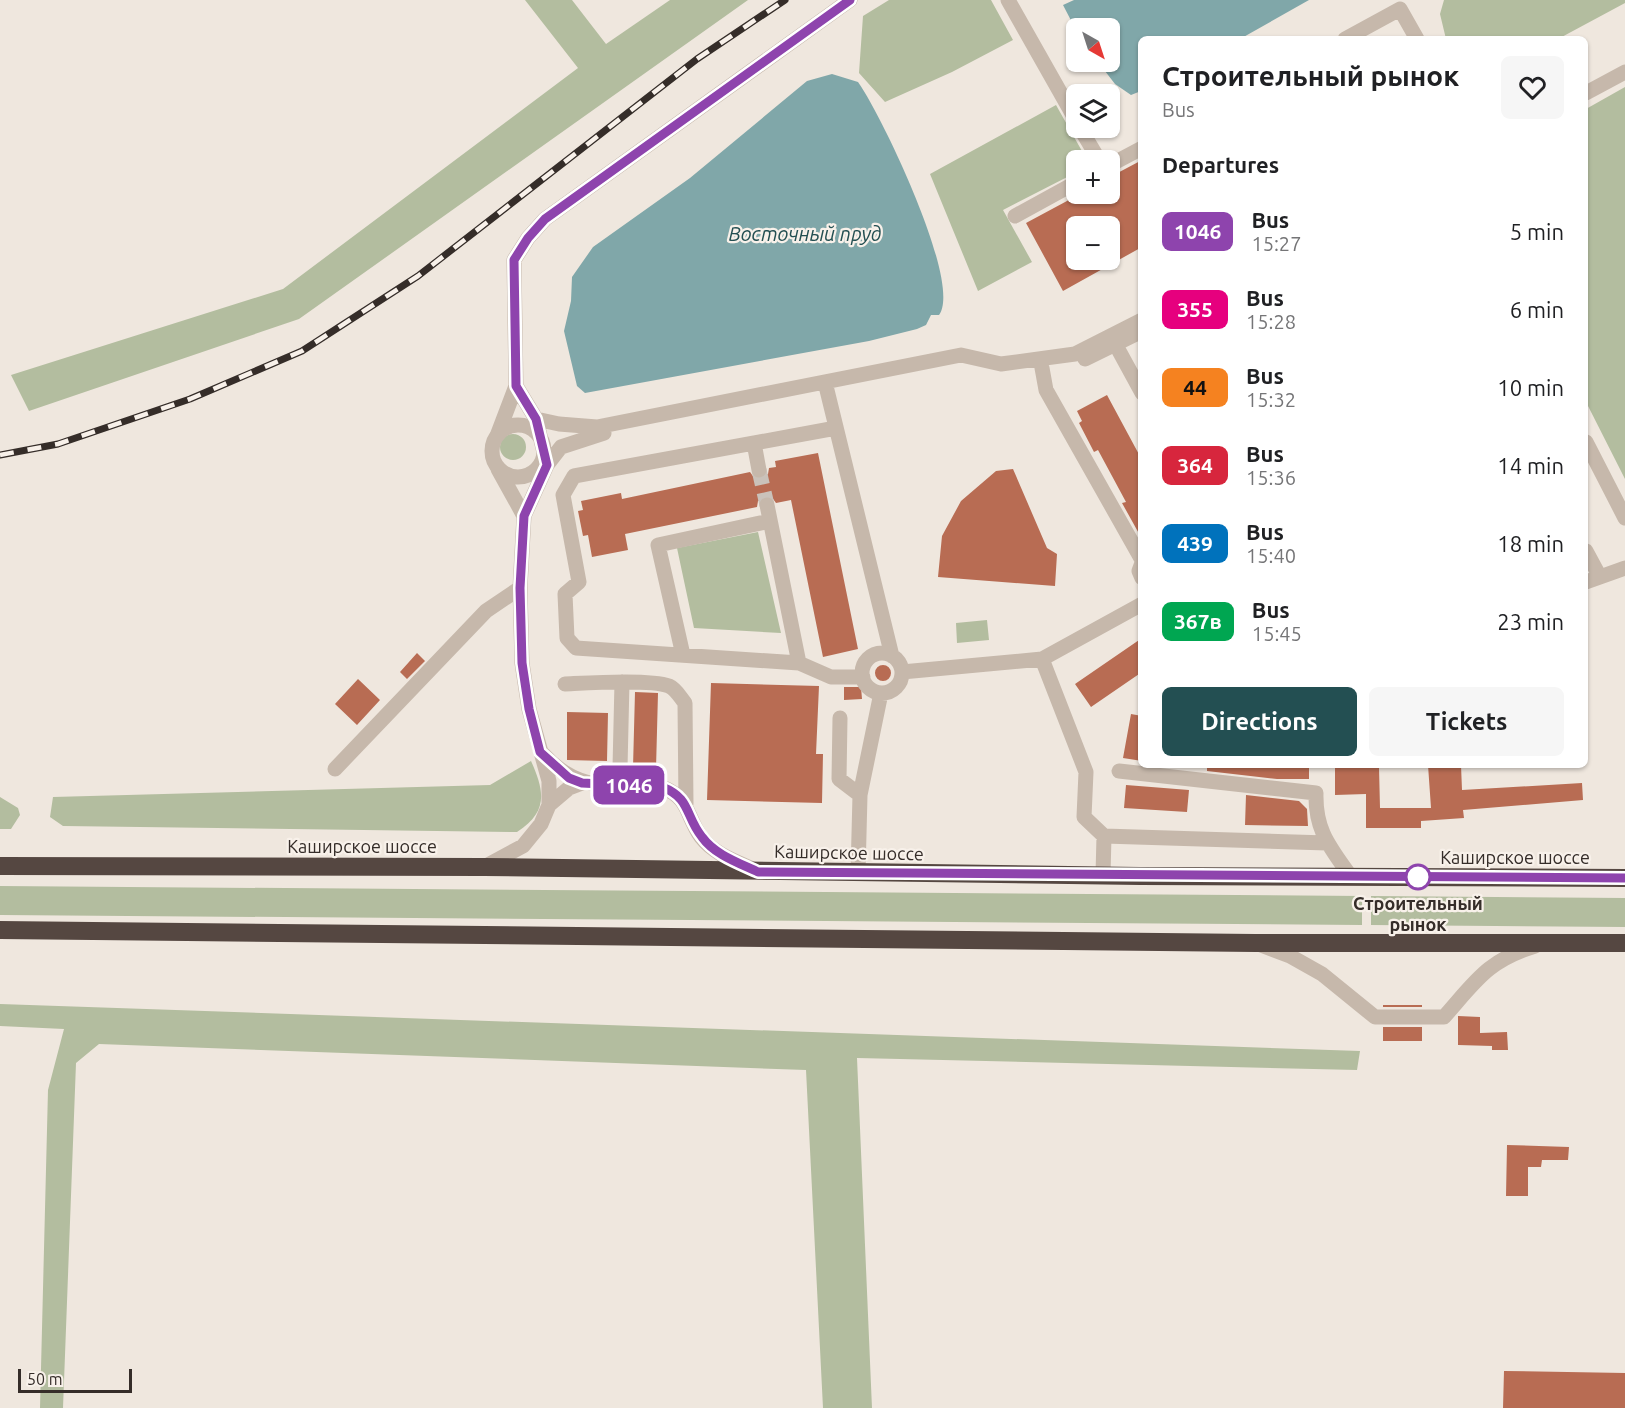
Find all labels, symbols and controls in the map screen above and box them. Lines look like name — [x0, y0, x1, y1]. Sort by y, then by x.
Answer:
north arrow — [1066, 18, 1120, 72]
map controls — [1066, 18, 1120, 270]
button: heart — [1501, 56, 1564, 119]
text: Строительный рынок — [1162, 60, 1459, 91]
button: layers — [1066, 84, 1120, 138]
text: Bus — [1162, 98, 1195, 121]
button: + — [1066, 150, 1120, 204]
text: Departures — [1162, 152, 1279, 177]
text: Bus — [1251, 207, 1289, 232]
button: − — [1066, 216, 1120, 270]
text: 1046 — [1174, 219, 1221, 243]
text: 5 min — [1510, 219, 1564, 244]
water label: Восточный пруд — [728, 222, 882, 245]
text: 15:27 — [1251, 232, 1301, 255]
text: Bus — [1246, 285, 1284, 310]
text: 355 — [1177, 297, 1213, 321]
text: 6 min — [1510, 297, 1564, 322]
text: 15:28 — [1246, 310, 1296, 333]
text: Bus — [1246, 363, 1284, 388]
text: 44 — [1183, 375, 1207, 399]
text: 10 min — [1497, 375, 1564, 400]
text: 15:32 — [1246, 388, 1296, 411]
text: Bus — [1246, 441, 1284, 466]
text: 364 — [1177, 453, 1213, 477]
text: 14 min — [1497, 453, 1564, 478]
text: 15:36 — [1246, 466, 1296, 489]
text: Bus — [1246, 519, 1284, 544]
text: 439 — [1177, 531, 1213, 555]
text: 18 min — [1497, 531, 1564, 556]
text: 15:40 — [1246, 544, 1296, 567]
text: Bus — [1252, 597, 1290, 622]
text: 367в — [1174, 609, 1222, 633]
text: 23 min — [1497, 609, 1564, 634]
text: 15:45 — [1252, 622, 1302, 645]
button: Directions — [1162, 687, 1357, 756]
button: Tickets — [1369, 687, 1564, 756]
line badge: 1046 — [587, 766, 671, 804]
text: 1046 — [605, 773, 653, 797]
street label: Каширское шоссе — [287, 836, 437, 856]
street label: Каширское шоссе — [774, 841, 924, 863]
street label: Каширское шоссе — [1440, 847, 1590, 867]
marker: Строительный рынок — [1405, 864, 1431, 890]
place label: Строительный рынок — [1353, 893, 1483, 934]
scale bar — [18, 1366, 132, 1394]
text: 50 m — [27, 1370, 63, 1388]

